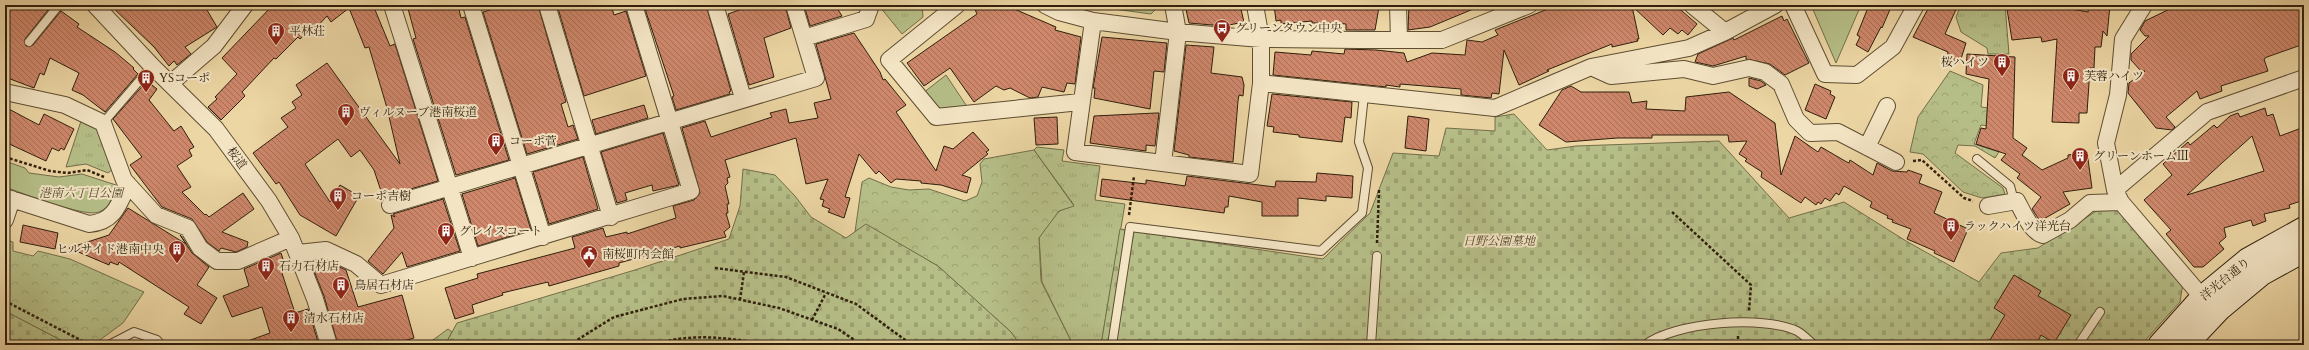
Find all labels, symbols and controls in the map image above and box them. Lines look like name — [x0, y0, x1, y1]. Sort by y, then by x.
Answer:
bus stop icon: グリーンタウン中央 — [1212, 18, 1232, 43]
place label: グリーンタウン中央 — [1235, 20, 1342, 36]
building icon: 平林荘 — [266, 21, 286, 46]
place label: 平林荘 — [289, 23, 325, 39]
building icon: 桜ハイツ — [1992, 52, 2012, 77]
place label: 桜ハイツ — [1941, 54, 1989, 70]
building icon: 芙蓉ハイツ — [2061, 66, 2081, 91]
building icon: YSコーポ — [136, 68, 156, 93]
place label: 芙蓉ハイツ — [2084, 68, 2144, 84]
place label: YSコーポ — [159, 70, 210, 86]
building icon: ヴィルヌーブ港南桜道 — [336, 102, 356, 127]
place label: ヴィルヌーブ港南桜道 — [359, 104, 477, 120]
building icon: コーポ菅 — [486, 131, 506, 156]
place label: コーポ菅 — [509, 133, 557, 149]
street label: 桜道 — [223, 144, 251, 172]
building icon: グリーンホームⅢ — [2070, 146, 2090, 171]
place label: グリーンホームⅢ — [2093, 148, 2189, 164]
park label: 港南六丁目公園 — [39, 185, 125, 201]
building icon: コーポ吉樹 — [328, 186, 348, 211]
place label: コーポ吉樹 — [351, 188, 411, 204]
building icon: ラックハイツ洋光台 — [1941, 216, 1961, 241]
place label: ラックハイツ洋光台 — [1964, 218, 2071, 234]
building icon: グレイスコート — [436, 221, 456, 246]
place label: グレイスコート — [459, 223, 542, 239]
park label: 日野公園墓地 — [1463, 233, 1537, 249]
building icon: ヒルサイド港南中央 — [167, 239, 187, 264]
place label: ヒルサイド港南中央 — [57, 241, 164, 257]
public building icon: 南桜町内会館 — [579, 244, 599, 269]
place label: 南桜町内会館 — [602, 246, 674, 262]
street label: 洋光台通り — [2197, 254, 2253, 304]
building icon: 石力石材店 — [256, 256, 276, 281]
place label: 石力石材店 — [279, 258, 339, 274]
building icon: 鳥居石材店 — [331, 275, 351, 300]
place label: 鳥居石材店 — [354, 277, 414, 293]
building icon: 清水石材店 — [281, 308, 301, 333]
place label: 清水石材店 — [304, 310, 364, 326]

